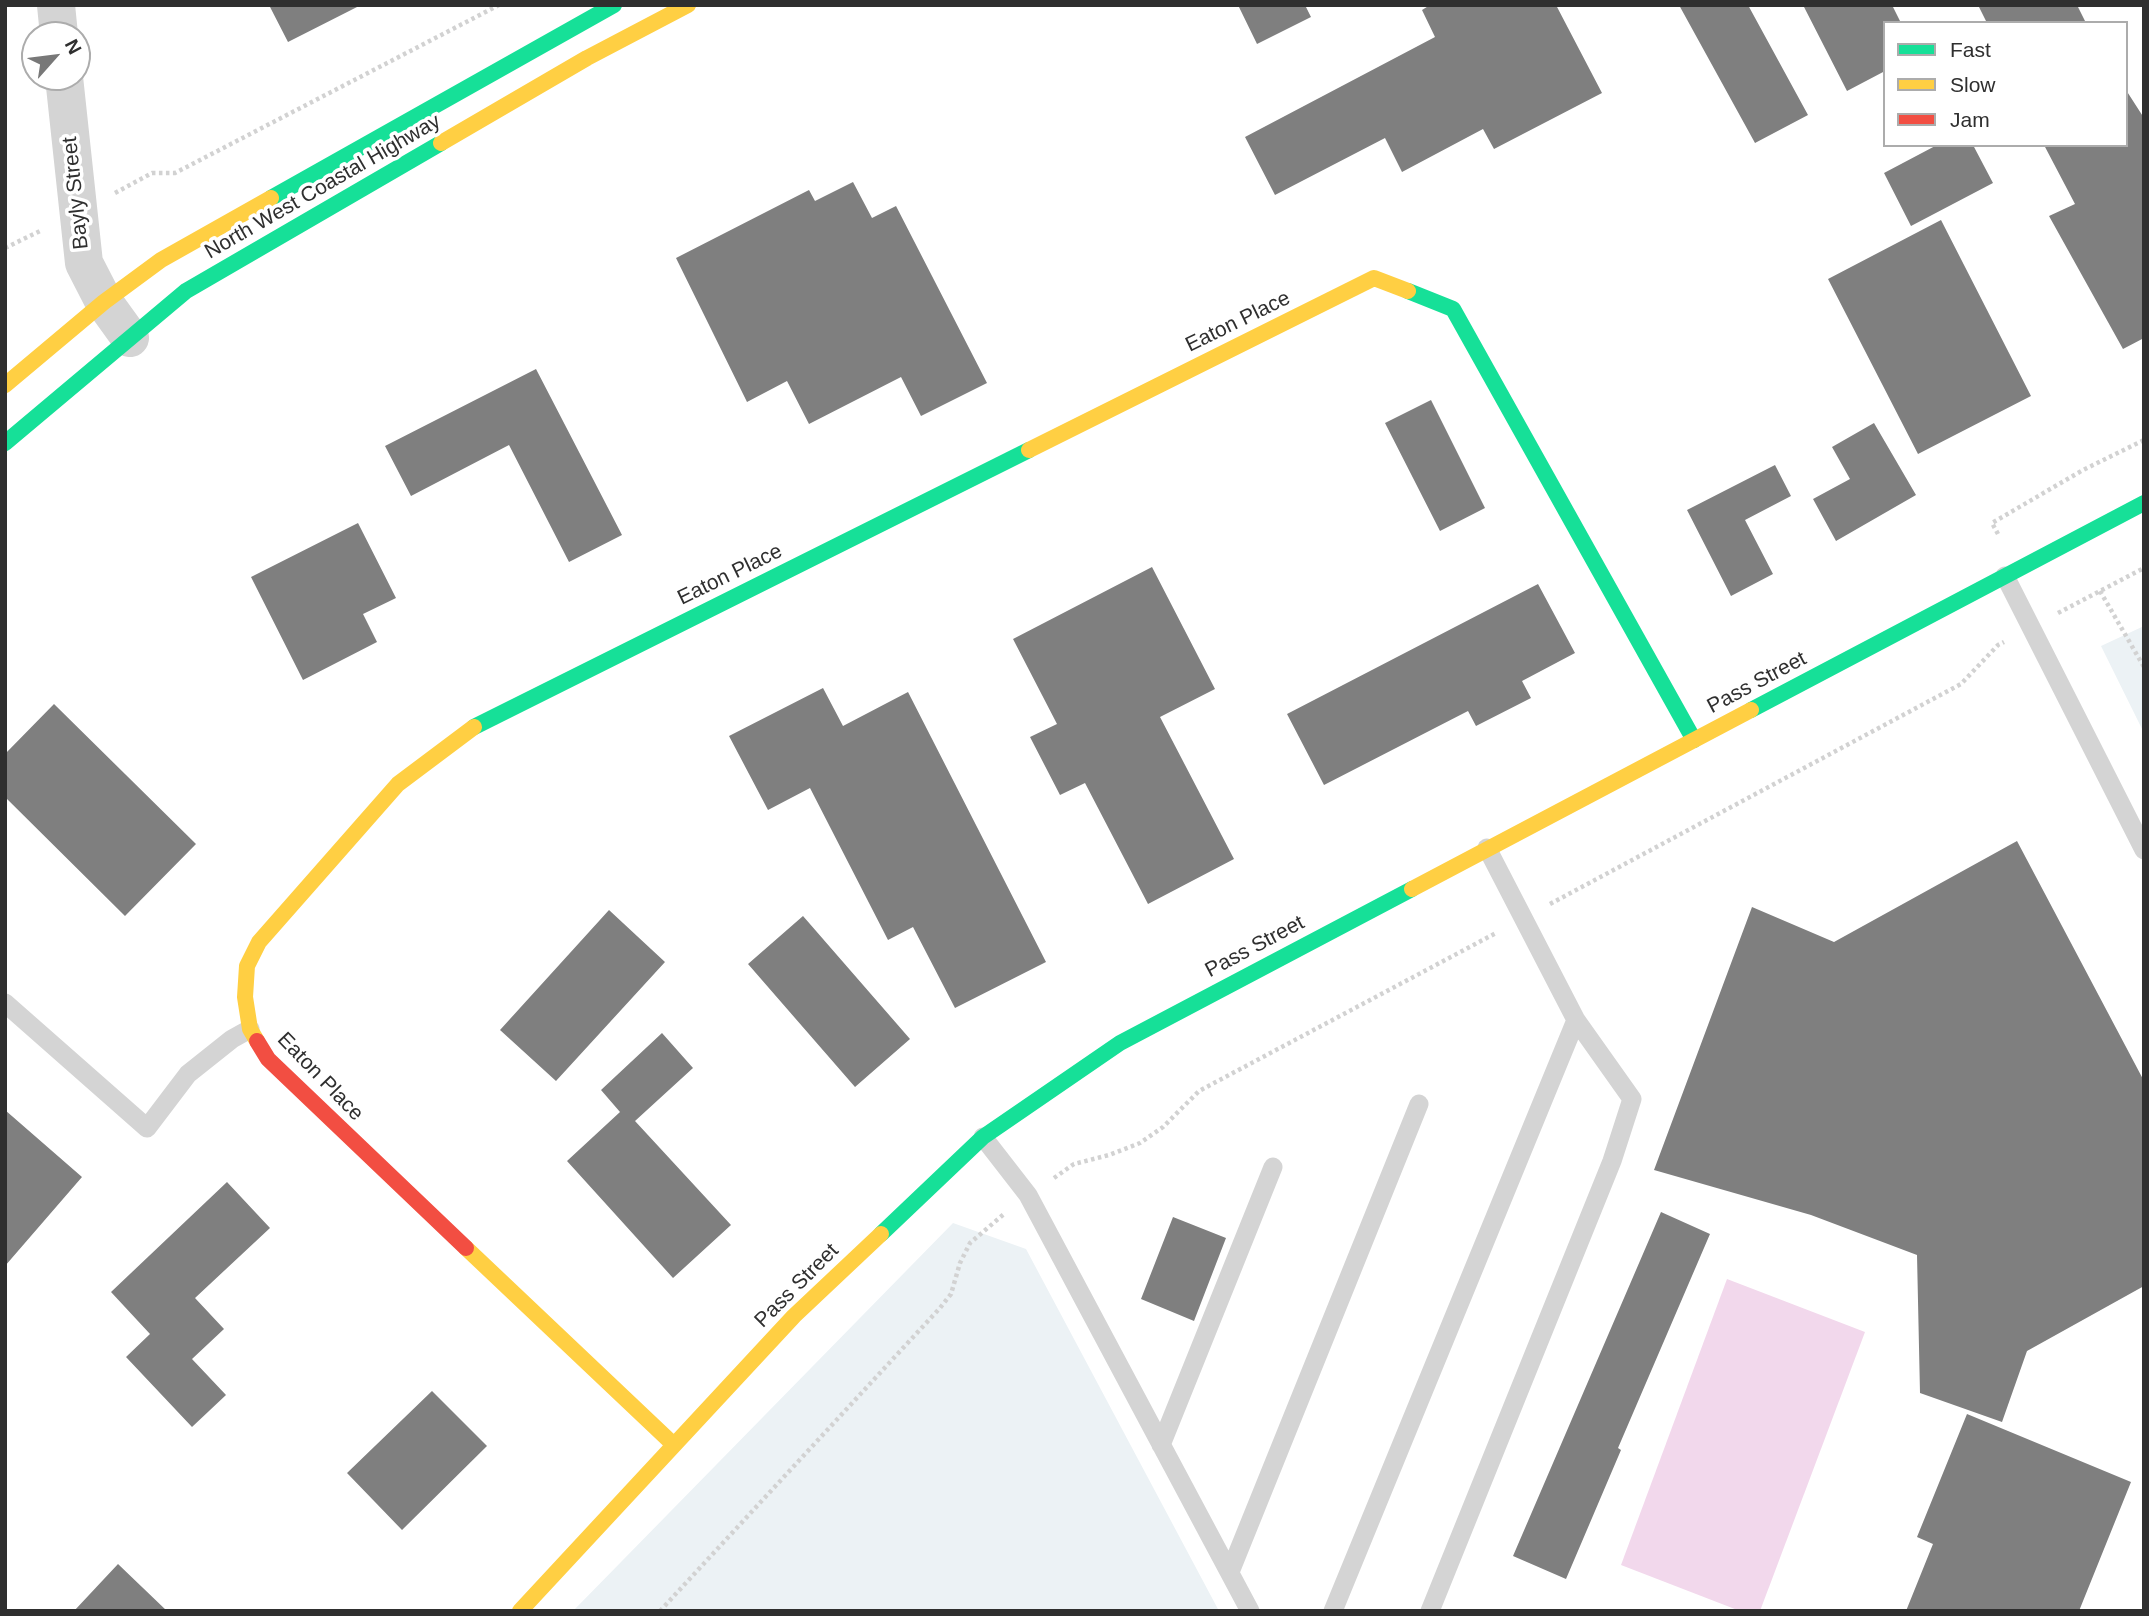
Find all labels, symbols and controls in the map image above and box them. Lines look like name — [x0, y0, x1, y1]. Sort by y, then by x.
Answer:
north arrow — [21, 21, 91, 91]
legend — [1883, 21, 2128, 147]
text: N — [61, 36, 86, 58]
text: Fast — [1950, 38, 1991, 61]
text: Slow — [1950, 73, 1996, 96]
text: Jam — [1950, 108, 1990, 131]
street label: North West Coastal Highway — [201, 109, 445, 265]
street label: Bayly Street — [58, 135, 94, 251]
street label: Eaton Place — [1182, 286, 1294, 358]
street label: Eaton Place — [674, 539, 786, 611]
street label: Pass Street — [1703, 646, 1811, 720]
street label: Pass Street — [1201, 910, 1309, 984]
street label: Eaton Place — [272, 1028, 368, 1126]
street label: Pass Street — [750, 1239, 844, 1333]

